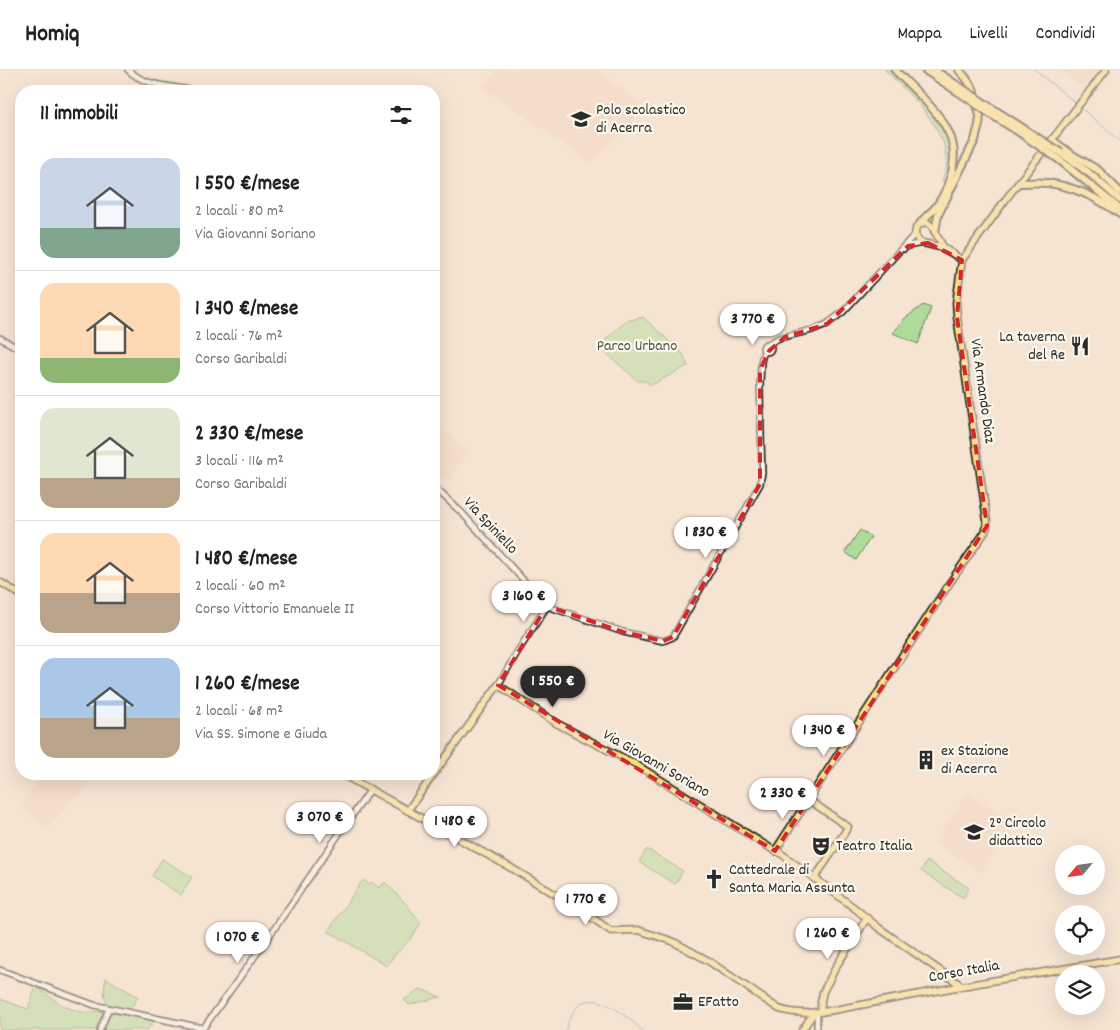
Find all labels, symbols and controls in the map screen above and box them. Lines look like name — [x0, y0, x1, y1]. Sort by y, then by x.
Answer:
text: Homiq — [25, 18, 80, 52]
text: Mappa — [898, 22, 942, 47]
text: Livelli — [970, 22, 1008, 47]
text: Condividi — [1036, 22, 1095, 47]
place label: Polo scolastico di Acerra — [596, 99, 686, 140]
text: 11 immobili — [40, 100, 118, 130]
icon: filters — [387, 101, 415, 129]
school or university icon: Polo scolastico di Acerra — [570, 108, 592, 130]
text: 1 550 €/mese — [195, 170, 300, 200]
icon: home — [80, 178, 140, 238]
text: 2 locali · 80 m² — [195, 200, 284, 223]
text: Via Giovanni Soriano — [195, 223, 316, 246]
text: 1 340 €/mese — [195, 295, 298, 325]
icon: home — [80, 303, 140, 363]
pin: 3 770 € — [707, 304, 799, 346]
text: 3 770 € — [731, 308, 775, 331]
text: 2 locali · 76 m² — [195, 325, 283, 348]
place label: La taverna del Re — [999, 326, 1065, 367]
park label: Parco Urbano — [597, 335, 677, 358]
restaurant icon: La taverna del Re — [1069, 335, 1091, 357]
street label: Via Armando Diaz — [963, 337, 1001, 445]
text: Corso Garibaldi — [195, 348, 287, 371]
text: 2 330 €/mese — [195, 420, 303, 450]
icon: home — [80, 428, 140, 488]
text: 3 locali · 116 m² — [195, 450, 284, 473]
text: Corso Garibaldi — [195, 473, 287, 496]
street label: Via Spiniello — [457, 492, 523, 560]
pin: 1 830 € — [660, 516, 752, 559]
text: 1 830 € — [685, 521, 727, 544]
text: 1 480 €/mese — [195, 545, 297, 575]
icon: home — [80, 553, 140, 613]
text: 2 locali · 60 m² — [195, 575, 285, 598]
pin: 3 160 € — [478, 580, 570, 623]
text: 3 160 € — [502, 585, 546, 608]
text: Corso Vittorio Emanuele II — [195, 598, 354, 621]
pin: 1 550 € — [507, 666, 599, 708]
text: 1 260 €/mese — [195, 670, 300, 700]
text: 1 550 € — [531, 670, 575, 693]
icon: home — [80, 678, 140, 738]
text: 2 locali · 68 m² — [195, 700, 283, 723]
pin: 1 340 € — [778, 714, 870, 757]
text: 1 340 € — [803, 719, 845, 742]
text: Via SS. Simone e Giuda — [195, 723, 327, 746]
street label: Via Giovanni Soriano — [598, 724, 714, 804]
place label: ex Stazione di Acerra — [941, 740, 1009, 781]
building icon: ex Stazione di Acerra — [915, 749, 937, 771]
pin: 2 330 € — [737, 778, 829, 820]
text: 2 330 € — [760, 782, 806, 805]
pin: 3 070 € — [274, 802, 366, 844]
text: 3 070 € — [297, 806, 343, 829]
pin: 1 480 € — [409, 806, 501, 848]
text: 1 480 € — [434, 810, 476, 833]
place label: 2° Circolo didattico — [989, 812, 1046, 853]
school or university icon: 2° Circolo didattico — [963, 821, 985, 843]
theatre icon: Teatro Italia — [810, 835, 832, 857]
place label: Teatro Italia — [836, 835, 913, 858]
north arrow — [1055, 845, 1105, 895]
map controls — [1055, 845, 1105, 1015]
place label: Cattedrale di Santa Maria Assunta — [729, 859, 855, 900]
church icon: Cattedrale di Santa Maria Assunta — [703, 868, 725, 890]
pin: 1 770 € — [540, 884, 632, 926]
text: 1 770 € — [566, 888, 606, 911]
button: locate — [1055, 905, 1105, 955]
pin: 1 260 € — [782, 918, 874, 960]
pin: 1 070 € — [192, 922, 284, 964]
text: 1 260 € — [806, 922, 850, 945]
text: 1 070 € — [216, 926, 260, 949]
street label: Corso Italia — [927, 954, 1001, 989]
button: layers — [1055, 965, 1105, 1015]
office icon: EFatto — [672, 991, 694, 1013]
place label: EFatto — [698, 991, 739, 1014]

